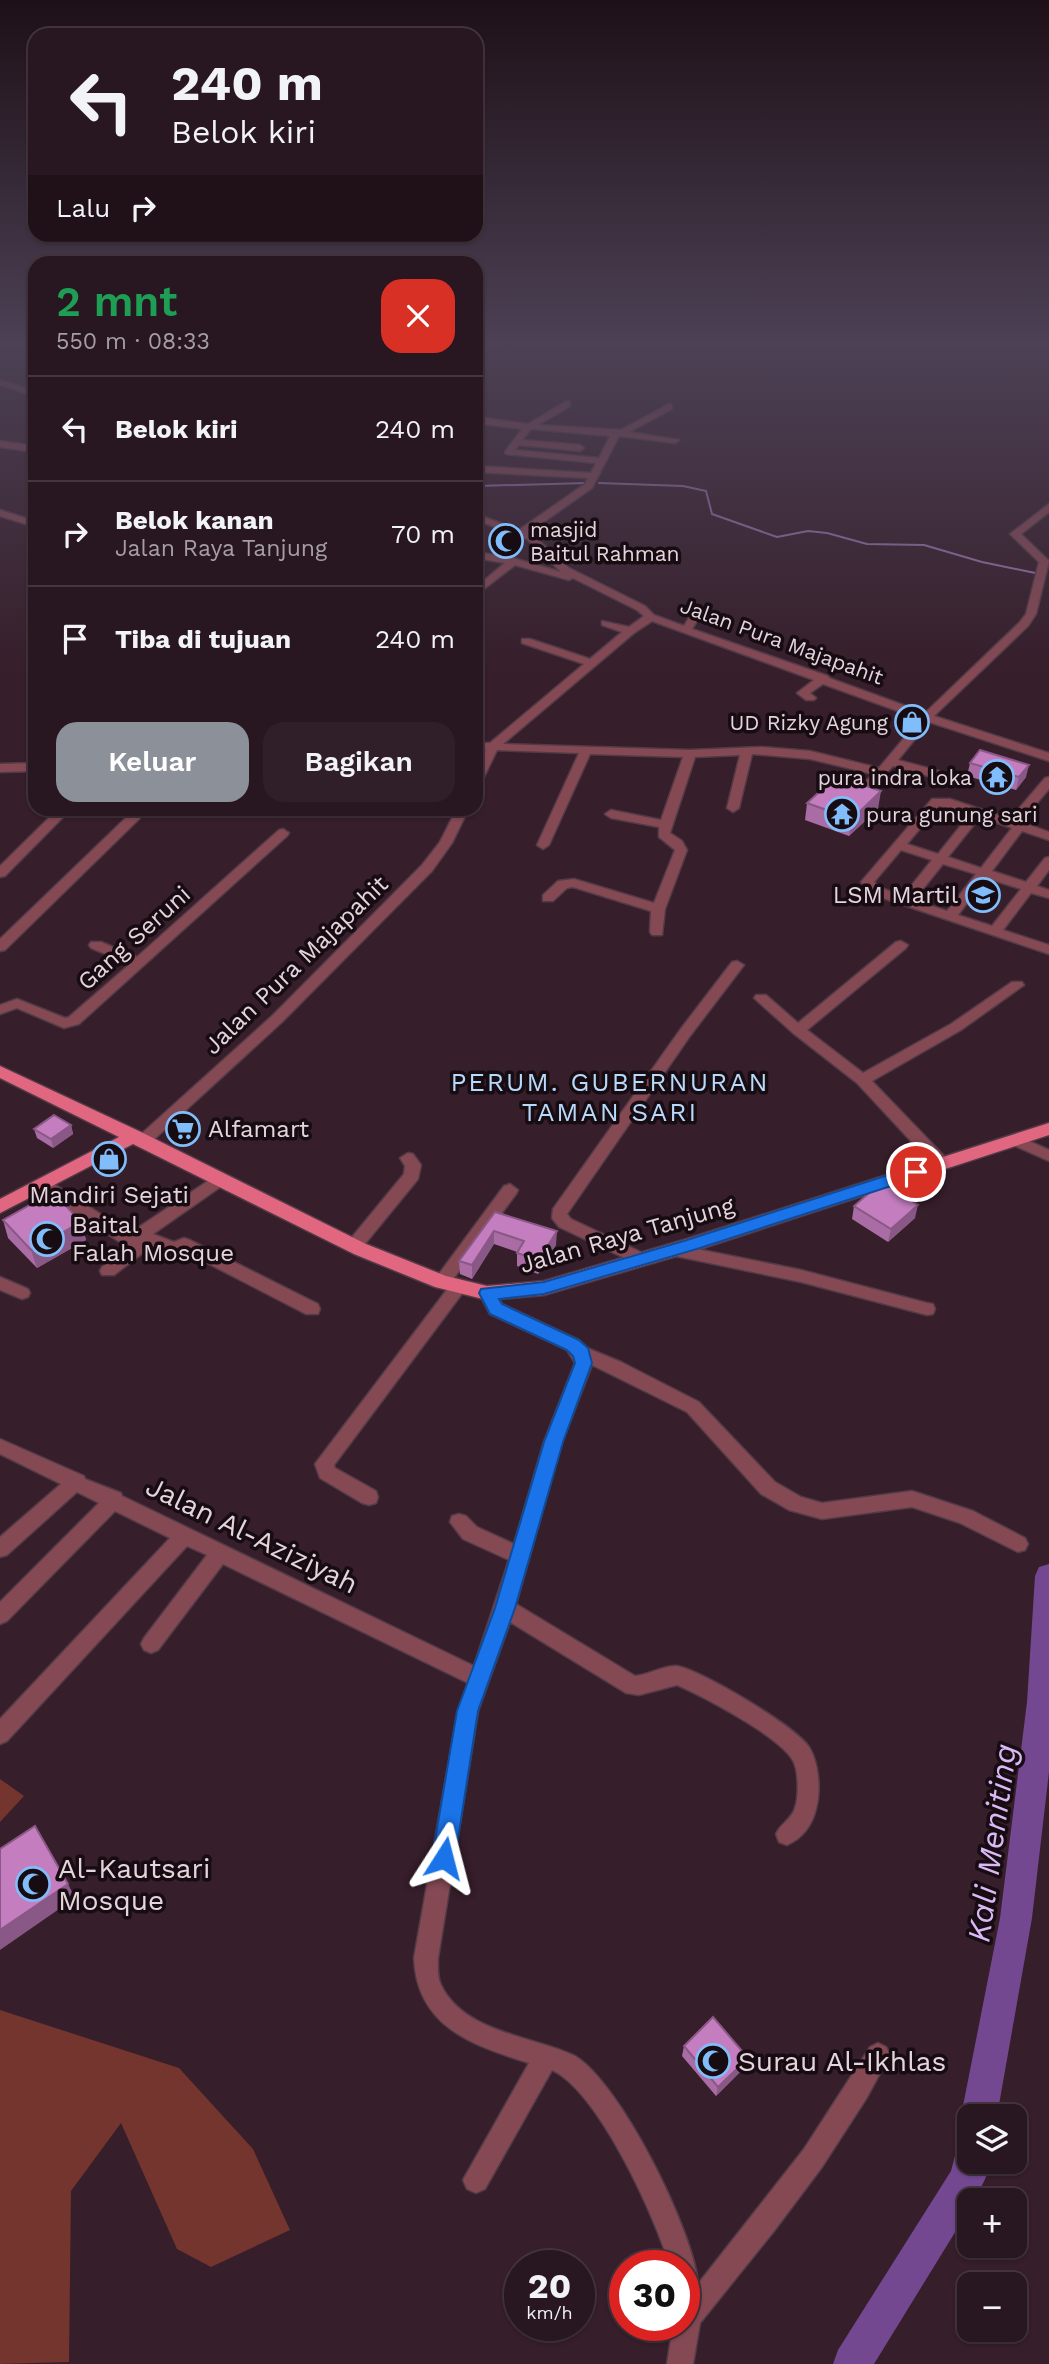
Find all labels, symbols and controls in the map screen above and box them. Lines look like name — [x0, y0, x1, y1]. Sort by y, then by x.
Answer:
text: 240 m — [171, 54, 323, 112]
icon: left — [56, 56, 147, 147]
text: Belok kiri — [171, 113, 316, 151]
icon: right — [124, 189, 162, 227]
text: Lalu — [56, 193, 110, 223]
text: 2 mnt — [56, 277, 177, 326]
button: close — [381, 279, 455, 353]
text: 550 m · 08:33 — [56, 328, 210, 355]
icon: left — [56, 410, 94, 448]
text: Belok kiri — [115, 414, 238, 444]
text: 240 m — [375, 414, 455, 444]
text: Belok kanan — [115, 505, 274, 535]
icon: right — [56, 515, 94, 553]
place label: masjid Baitul Rahman — [530, 517, 680, 566]
text: 70 m — [391, 519, 455, 549]
mosque icon: masjid Baitul Rahman — [487, 522, 525, 560]
text: Jalan Raya Tanjung — [115, 535, 327, 562]
street label: Jalan Pura Majapahit — [677, 593, 887, 689]
icon: arrive — [56, 620, 94, 658]
text: Tiba di tujuan — [115, 624, 291, 654]
text: 240 m — [375, 624, 455, 654]
shop icon: UD Rizky Agung — [893, 703, 931, 741]
place label: UD Rizky Agung — [729, 710, 889, 735]
button: Keluar — [56, 722, 249, 802]
button: Bagikan — [263, 722, 455, 802]
temple icon: pura indra loka — [978, 758, 1016, 796]
place label: pura indra loka — [818, 765, 972, 790]
temple icon: pura gunung sari — [823, 795, 861, 833]
place label: pura gunung sari — [866, 802, 1038, 827]
street label: Jalan Pura Majapahit — [198, 870, 394, 1060]
school or university icon: LSM Martil — [964, 876, 1002, 914]
street label: Gang Seruni — [72, 880, 196, 996]
place label: LSM Martil — [833, 881, 959, 909]
district label: PERUM. GUBERNURAN TAMAN SARI — [450, 1067, 770, 1127]
supermarket icon: Alfamart — [164, 1110, 202, 1148]
place label: Alfamart — [208, 1115, 309, 1143]
shop icon: Mandiri Sejati — [90, 1140, 128, 1178]
pin — [886, 1142, 946, 1202]
icon: arrive — [897, 1153, 935, 1191]
place label: Mandiri Sejati — [29, 1181, 189, 1209]
street label: Jalan Raya Tanjung — [517, 1191, 738, 1279]
place label: Baital Falah Mosque — [72, 1211, 234, 1267]
mosque icon: Baital Falah Mosque — [28, 1220, 66, 1258]
street label: Jalan Al-Aziziyah — [141, 1469, 363, 1601]
water label: Kali Meniting — [959, 1741, 1025, 1945]
position arrow — [407, 1821, 481, 1895]
place label: Al-Kautsari Mosque — [58, 1852, 210, 1917]
mosque icon: Al-Kautsari Mosque — [14, 1865, 52, 1903]
mosque icon: Surau Al-Ikhlas — [694, 2042, 732, 2080]
place label: Surau Al-Ikhlas — [738, 2045, 946, 2078]
map controls — [957, 2104, 1027, 2342]
button: layers — [957, 2104, 1027, 2174]
button: + — [957, 2188, 1027, 2258]
speed limit sign: 30 — [609, 2250, 700, 2341]
text: 20 — [528, 2265, 571, 2307]
button: − — [957, 2272, 1027, 2342]
text: km/h — [526, 2302, 573, 2323]

